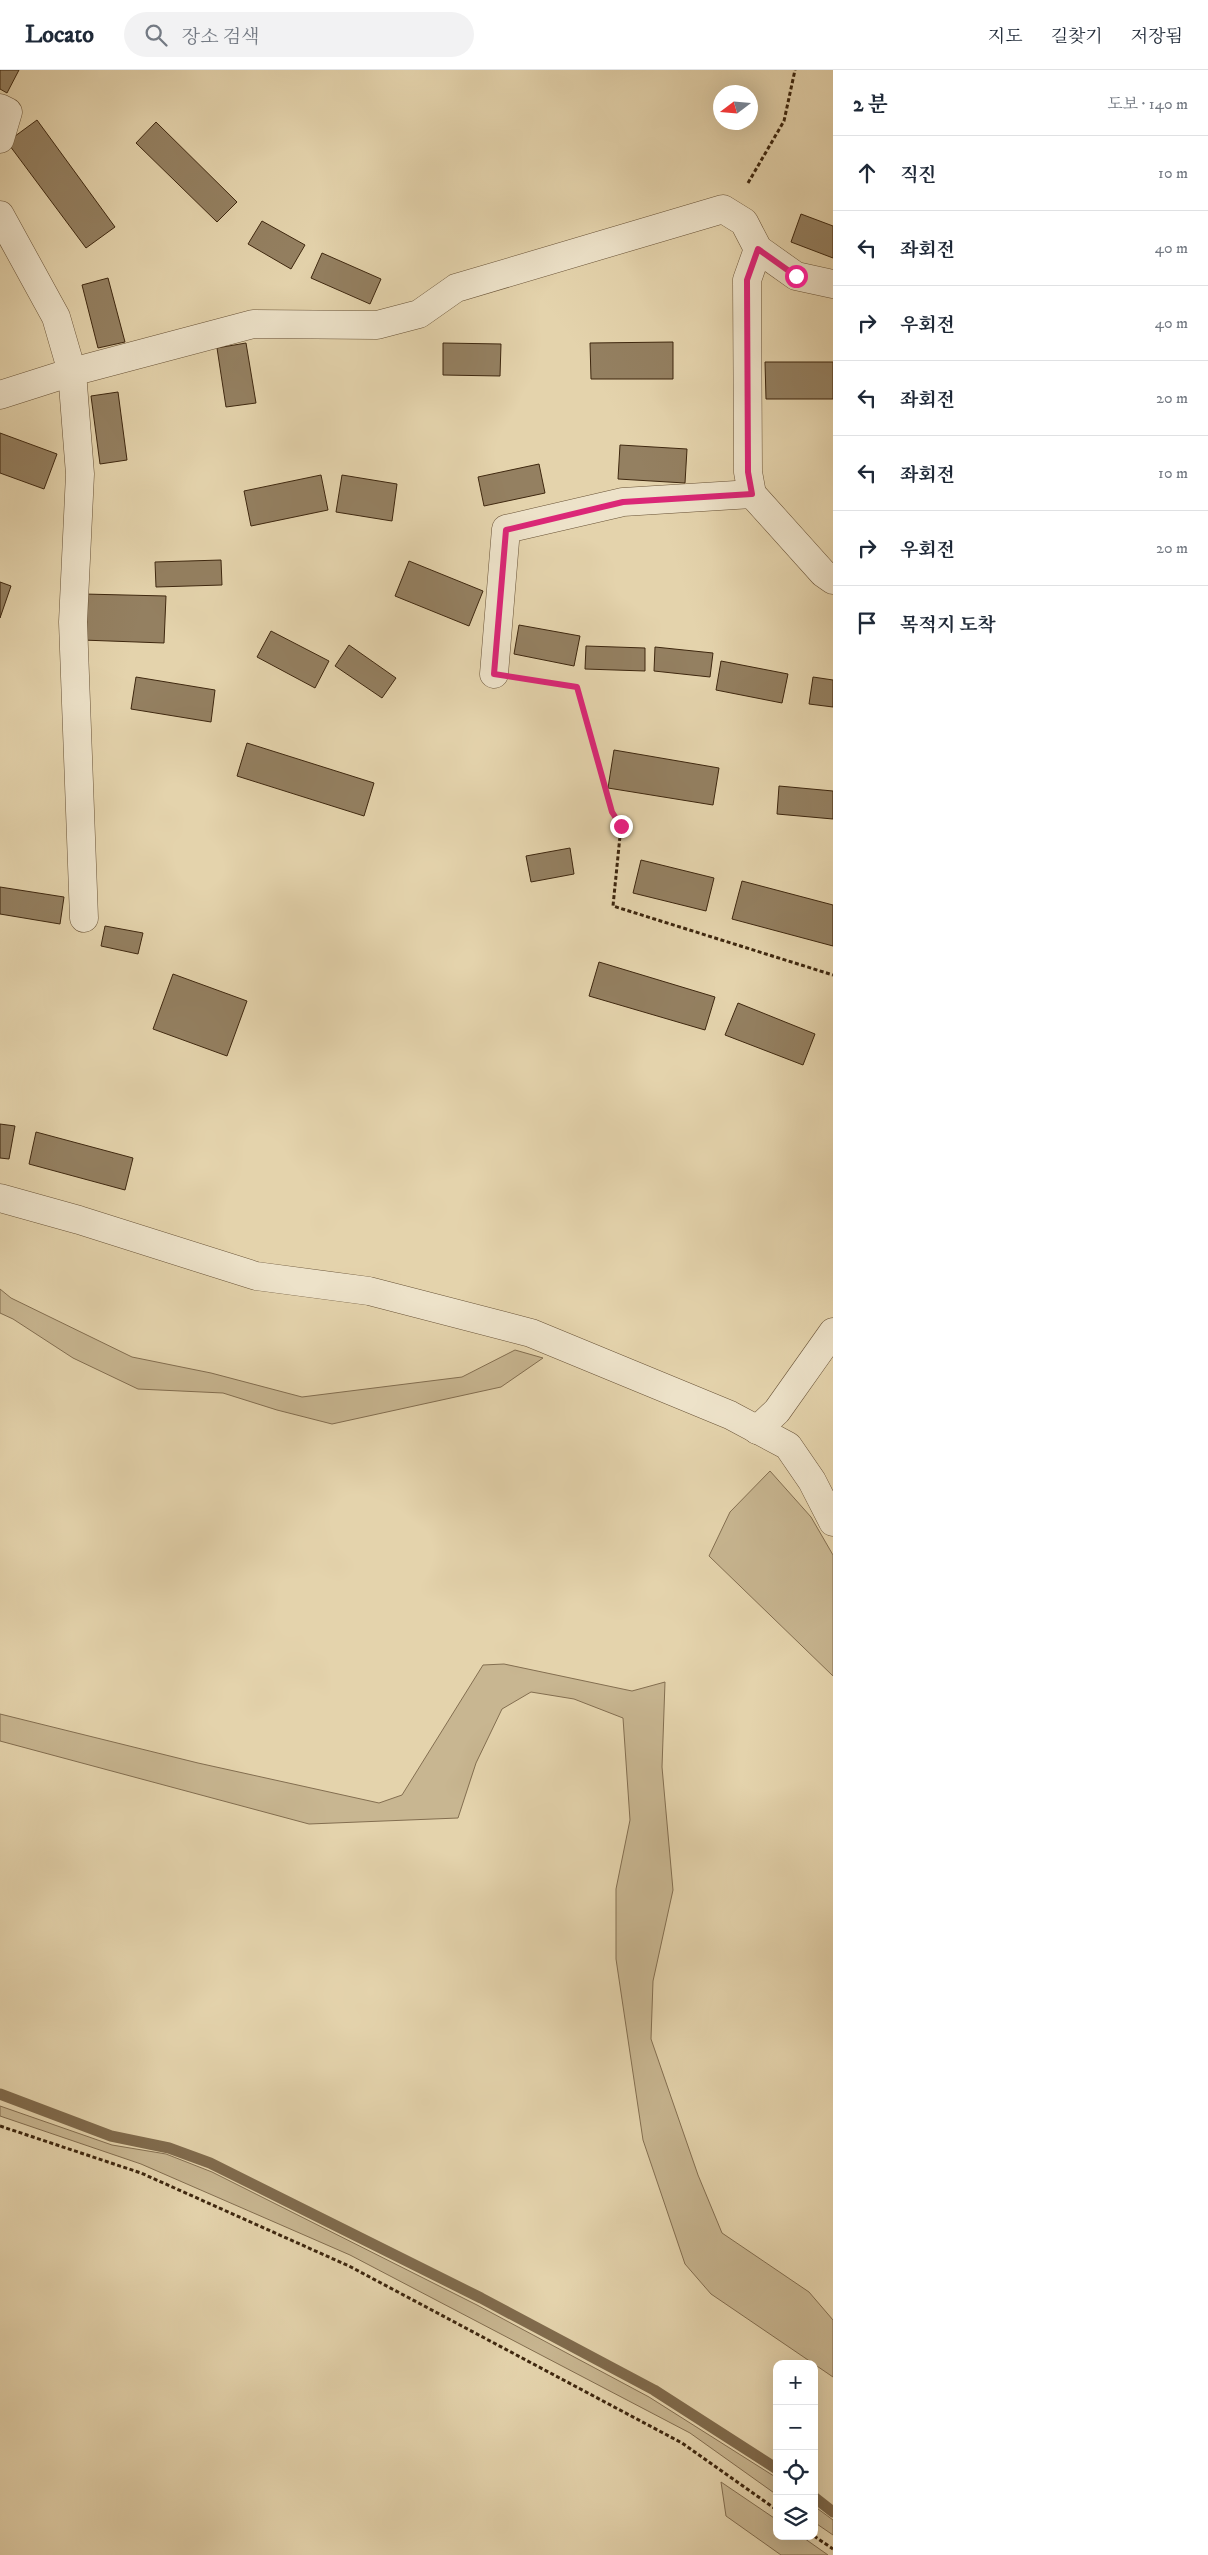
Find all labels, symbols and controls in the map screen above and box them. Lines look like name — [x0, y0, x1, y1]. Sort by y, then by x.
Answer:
search box — [124, 12, 474, 57]
text: Locato — [25, 20, 94, 50]
icon: search — [142, 21, 170, 49]
text: 장소 검색 — [182, 26, 259, 49]
text: 지도 — [988, 26, 1023, 48]
text: 길찾기 — [1051, 26, 1103, 48]
text: 저장됨 — [1131, 26, 1183, 48]
north arrow — [713, 85, 758, 130]
text: 2 분 — [853, 92, 888, 118]
text: 도보 · 140 m — [1107, 94, 1188, 114]
icon: ahead — [853, 159, 881, 187]
text: 10 m — [1158, 163, 1188, 183]
text: 직진 — [900, 164, 937, 187]
icon: left — [853, 234, 881, 262]
text: 40 m — [1155, 238, 1188, 258]
text: 좌회전 — [900, 239, 955, 262]
route start — [785, 265, 808, 288]
icon: right — [853, 309, 881, 337]
text: 40 m — [1155, 313, 1188, 333]
text: 우회전 — [900, 314, 955, 337]
icon: left — [853, 384, 881, 412]
text: 20 m — [1156, 388, 1188, 408]
text: 좌회전 — [900, 389, 955, 412]
icon: left — [853, 459, 881, 487]
text: 10 m — [1158, 463, 1188, 483]
text: 좌회전 — [900, 464, 955, 487]
icon: right — [853, 534, 881, 562]
text: 20 m — [1156, 538, 1188, 558]
text: 우회전 — [900, 539, 955, 562]
icon: arrive — [853, 609, 881, 637]
text: 목적지 도착 — [900, 614, 996, 637]
route end — [610, 815, 633, 838]
map controls — [773, 2360, 818, 2540]
button: + — [773, 2360, 818, 2405]
button: − — [773, 2405, 818, 2450]
button: locate — [773, 2450, 818, 2495]
button: layers — [773, 2495, 818, 2540]

